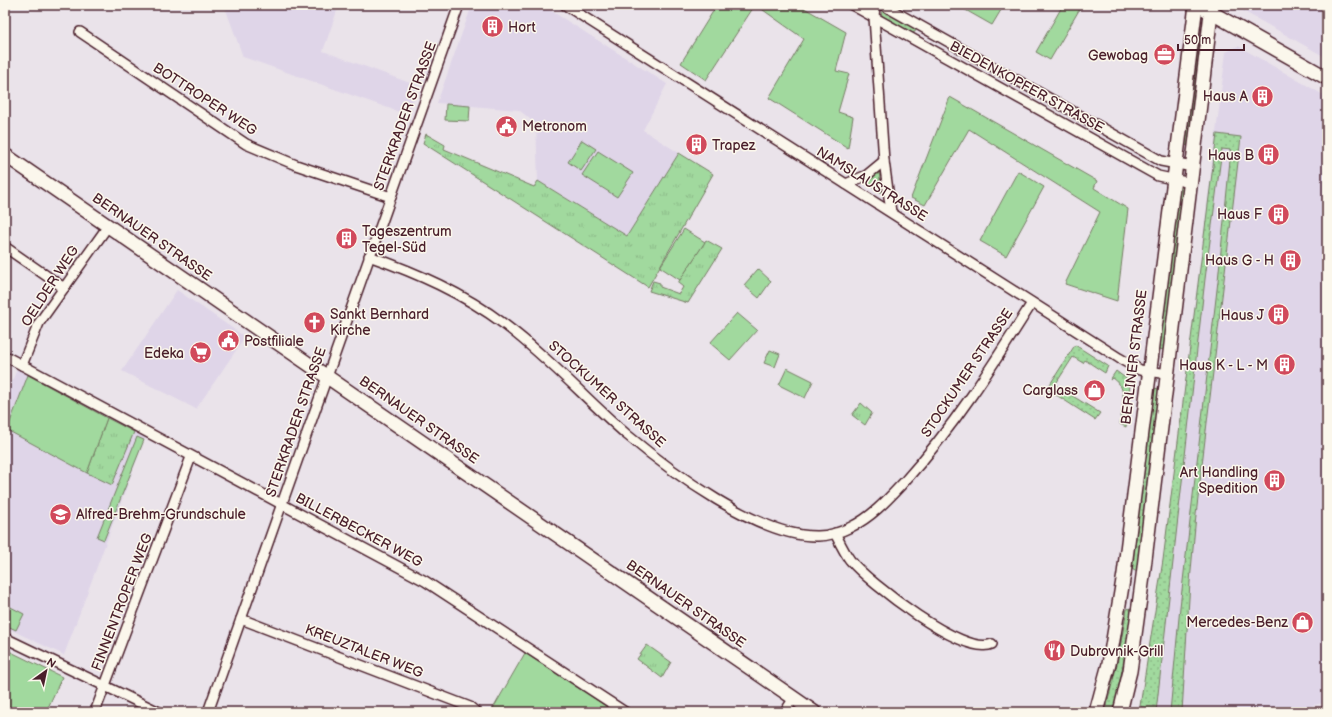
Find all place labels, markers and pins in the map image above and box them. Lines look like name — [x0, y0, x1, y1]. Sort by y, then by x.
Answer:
building icon: Hort — [480, 14, 506, 40]
place label: Hort — [508, 19, 536, 36]
office icon: Gewobag — [1151, 42, 1177, 68]
place label: Gewobag — [1088, 47, 1148, 64]
building icon: Haus A — [1250, 83, 1276, 109]
place label: Haus A — [1203, 88, 1248, 105]
public building icon: Metronom — [493, 113, 519, 139]
place label: Metronom — [522, 118, 587, 135]
building icon: Trapez — [683, 132, 709, 158]
place label: Trapez — [712, 137, 756, 154]
building icon: Haus B — [1256, 142, 1282, 168]
place label: Haus B — [1208, 147, 1254, 164]
building icon: Haus F — [1265, 201, 1291, 227]
place label: Haus F — [1217, 206, 1263, 223]
place label: Tageszentrum Tegel-Süd — [362, 223, 452, 256]
building icon: Tageszentrum Tegel-Süd — [334, 226, 360, 252]
building icon: Haus G - H — [1277, 247, 1303, 273]
place label: Haus G - H — [1205, 252, 1274, 269]
building icon: Haus J — [1266, 302, 1292, 328]
place label: Sankt Bernhard Kirche — [330, 306, 429, 339]
place label: Haus J — [1221, 307, 1264, 324]
church icon: Sankt Bernhard Kirche — [302, 309, 328, 335]
public building icon: Postfiliale — [215, 328, 241, 354]
place label: Postfiliale — [244, 333, 304, 350]
supermarket icon: Edeka — [187, 340, 213, 366]
place label: Edeka — [144, 345, 184, 362]
building icon: Haus K - L - M — [1271, 352, 1297, 378]
place label: Haus K - L - M — [1179, 357, 1268, 374]
shop icon: Carglass — [1081, 377, 1107, 403]
place label: Carglass — [1022, 382, 1078, 399]
place label: Art Handling Spedition — [1180, 464, 1258, 497]
building icon: Art Handling Spedition — [1261, 467, 1287, 493]
school or university icon: Alfred-Brehm-Grundschule — [48, 501, 74, 527]
place label: Alfred-Brehm-Grundschule — [76, 506, 246, 523]
shop icon: Mercedes-Benz — [1290, 609, 1316, 635]
place label: Mercedes-Benz — [1186, 614, 1288, 631]
restaurant icon: Dubrovnik-Grill — [1042, 638, 1068, 664]
place label: Dubrovnik-Grill — [1070, 643, 1163, 660]

